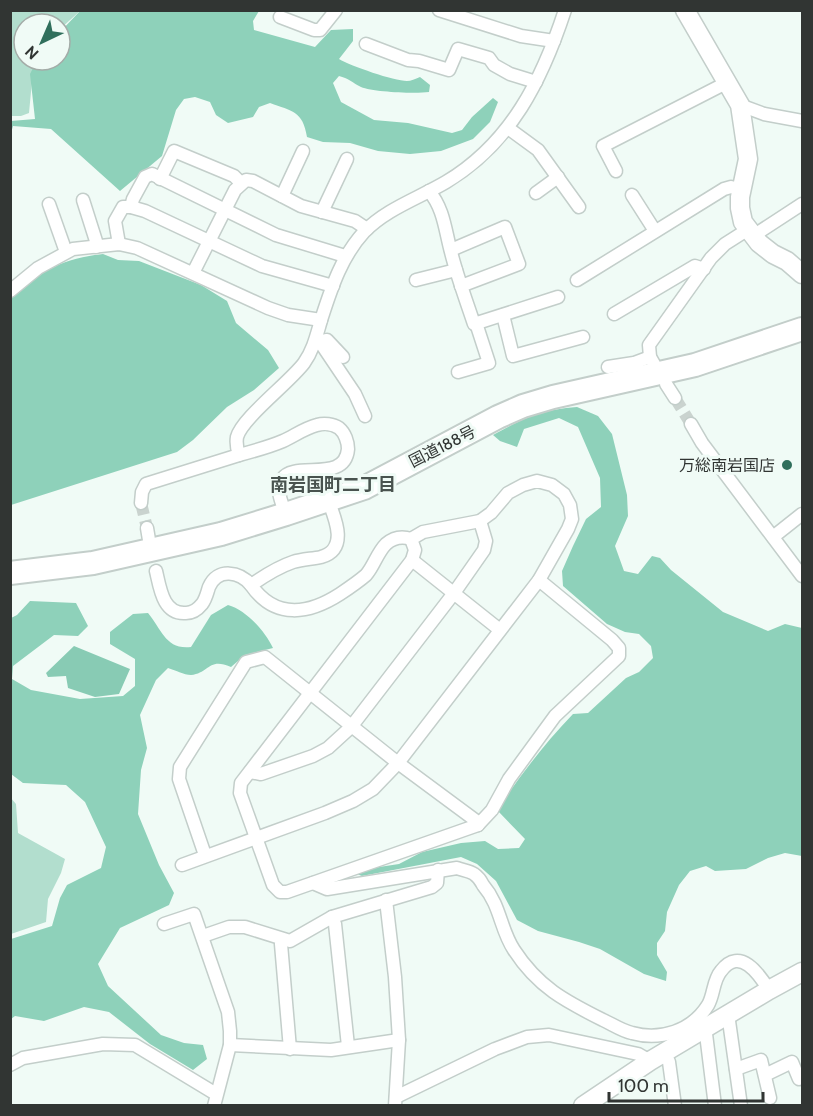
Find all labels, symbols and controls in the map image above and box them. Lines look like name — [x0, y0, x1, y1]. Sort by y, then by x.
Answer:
north arrow — [12, 12, 72, 72]
text: N — [21, 42, 43, 63]
street label: 国道188号 — [406, 421, 479, 471]
place label: 万総南岩国店 — [679, 456, 775, 475]
marker: 万総南岩国店 — [780, 458, 794, 472]
district label: 南岩国町二丁目 — [270, 474, 396, 496]
scale bar — [609, 1065, 764, 1103]
text: 100 m — [618, 1075, 669, 1097]

